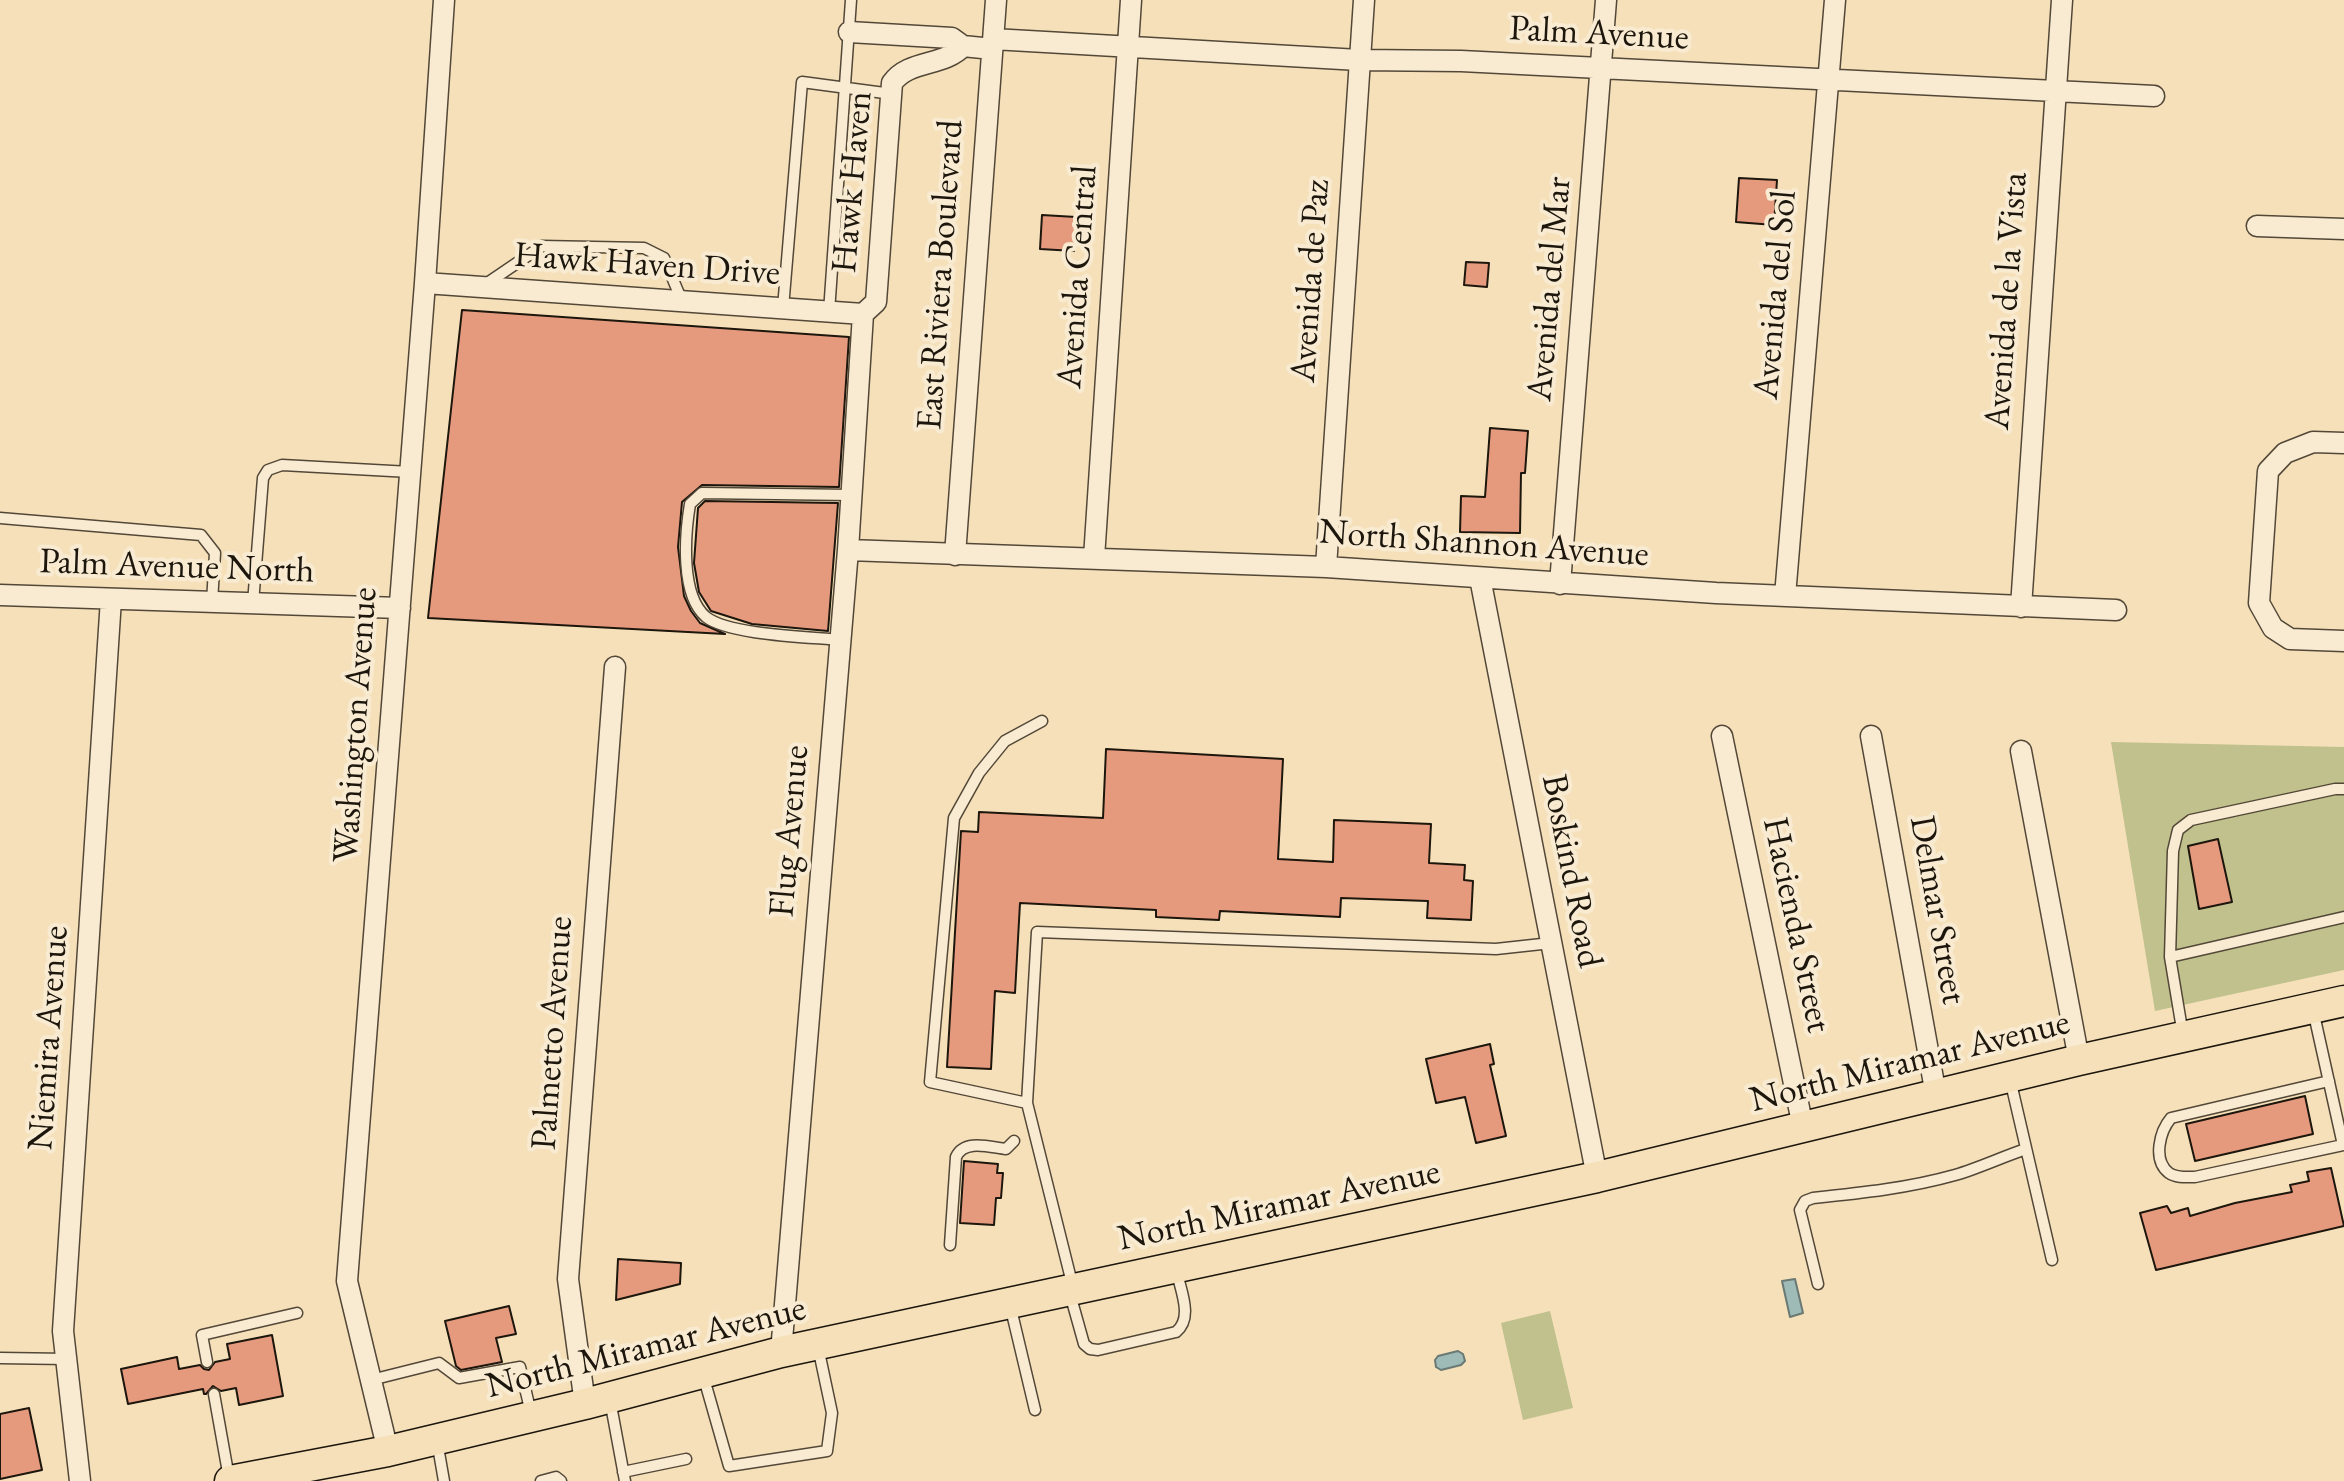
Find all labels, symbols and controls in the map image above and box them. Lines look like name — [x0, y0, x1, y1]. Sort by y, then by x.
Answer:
street label: Palm Avenue — [1508, 8, 1690, 60]
street label: Hawk Haven — [824, 89, 882, 275]
street label: East Riviera Boulevard — [909, 118, 973, 432]
street label: Avenida Central — [1049, 164, 1107, 390]
street label: Avenida de la Vista — [1976, 171, 2038, 431]
street label: Avenida del Mar — [1519, 175, 1581, 403]
street label: Avenida de Paz — [1282, 178, 1340, 384]
street label: Avenida del Sol — [1745, 189, 1807, 401]
street label: Hawk Haven Drive — [513, 234, 781, 296]
street label: North Shannon Avenue — [1318, 511, 1650, 577]
street label: Palm Avenue North — [39, 541, 315, 593]
street label: Washington Avenue — [325, 586, 387, 864]
street label: Flug Avenue — [761, 743, 819, 919]
street label: Boskind Road — [1531, 771, 1611, 971]
street label: Delmar Street — [1899, 812, 1975, 1008]
street label: Hacienda Street — [1752, 813, 1840, 1037]
street label: Palmetto Avenue — [523, 915, 583, 1151]
street label: Niemira Avenue — [20, 924, 78, 1152]
street label: North Miramar Avenue — [1746, 1001, 2074, 1123]
street label: North Miramar Avenue — [1114, 1151, 1444, 1261]
street label: North Miramar Avenue — [482, 1287, 810, 1409]

